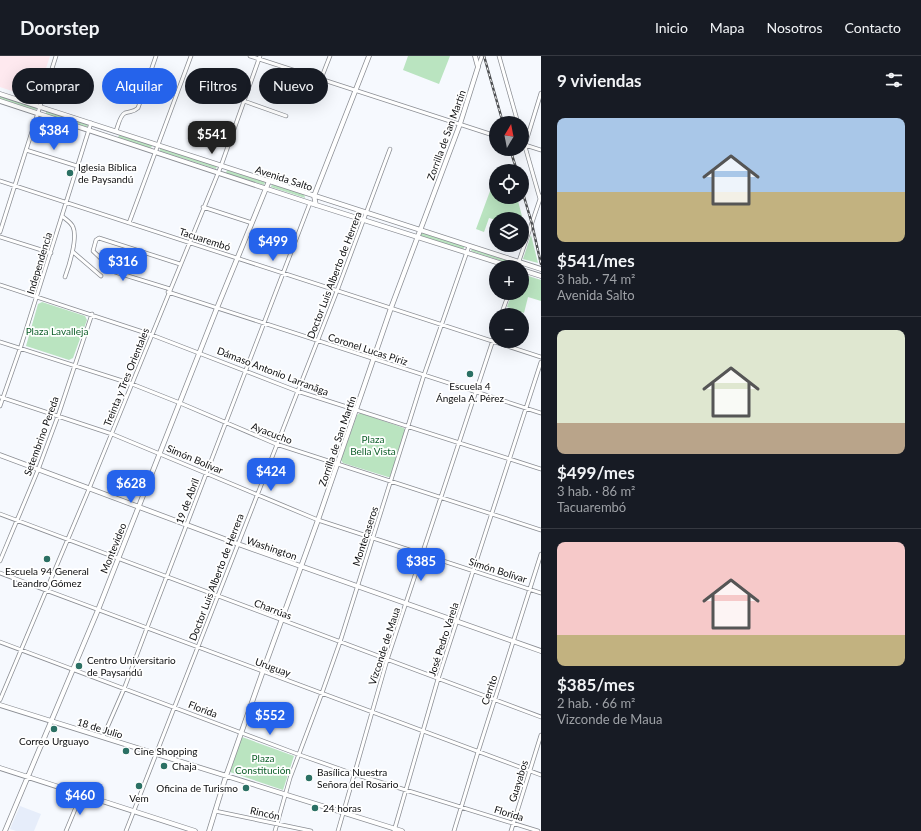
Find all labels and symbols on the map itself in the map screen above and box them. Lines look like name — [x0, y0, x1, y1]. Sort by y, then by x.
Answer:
street label: Zorrilla de San Martín — [424, 88, 468, 182]
north arrow — [489, 116, 529, 156]
pin: $384 — [30, 117, 78, 151]
pin: $541 — [188, 121, 236, 155]
place label: Iglesia Bíblica de Paysandú — [78, 161, 137, 185]
street label: Avenida Salto — [254, 163, 315, 193]
marker: Iglesia Bíblica de Paysandú — [65, 168, 75, 178]
street label: Doctor Luis Alberto de Herrera — [304, 210, 364, 340]
street label: Tacuarembó — [178, 225, 232, 253]
pin: $499 — [249, 228, 297, 262]
street label: Independencia — [24, 230, 54, 295]
pin: $316 — [99, 248, 147, 282]
park label: Plaza Lavalleja — [26, 325, 88, 337]
street label: Treinta y Tres Orientales — [101, 326, 151, 428]
street label: Coronel Lucas Píriz — [327, 330, 410, 368]
street label: Dámaso Antonio Larranãga — [215, 344, 331, 398]
marker: Escuela 4 Ángela A. Pérez — [465, 369, 475, 379]
place label: Escuela 4 Ángela A. Pérez — [436, 380, 505, 404]
street label: Zorrilla de San Martín — [316, 394, 358, 488]
street label: Setembrino Pereda — [21, 395, 61, 477]
street label: Ayacucho — [250, 420, 294, 446]
park label: Plaza Bella Vista — [350, 433, 396, 457]
street label: Simón Bolívar — [165, 442, 225, 476]
pin: $424 — [247, 458, 295, 492]
pin: $628 — [107, 470, 155, 504]
street label: 19 de Abril — [173, 476, 201, 526]
street label: Montecaseros — [350, 505, 380, 567]
street label: Doctor Luis Alberto de Herrera — [186, 512, 246, 642]
street label: Montevideo — [97, 521, 129, 575]
street label: Washington — [245, 534, 299, 562]
pin: $385 — [397, 548, 445, 582]
marker: Escuela 94 General Leandro Gómez — [42, 554, 52, 564]
street label: Simón Bolívar — [467, 555, 529, 585]
place label: Escuela 94 General Leandro Gómez — [5, 565, 89, 589]
street label: Charrúas — [252, 596, 294, 622]
street label: José Pedro Varela — [425, 601, 461, 677]
street label: Vizconde de Maua — [366, 606, 402, 686]
place label: Centro Universitario de Paysandú — [87, 654, 176, 678]
street label: Uruguay — [253, 655, 293, 679]
marker: Centro Universitario de Paysandú — [74, 661, 84, 671]
street label: Cerrito — [479, 673, 500, 706]
street label: Florida — [187, 698, 219, 720]
pin: $552 — [246, 702, 294, 736]
street label: 18 de Julio — [76, 715, 125, 741]
marker: Correo Urguayo — [49, 724, 59, 734]
place label: Correo Urguayo — [19, 735, 89, 747]
place label: Cine Shopping — [134, 745, 197, 757]
marker: Cine Shopping — [121, 746, 131, 756]
park label: Plaza Constitución — [235, 752, 291, 776]
street label: Guayabos — [506, 759, 530, 803]
place label: Chaja — [172, 760, 197, 772]
marker: Chaja — [159, 761, 169, 771]
place label: Basílica Nuestra Señora del Rosario — [317, 766, 399, 790]
marker: Basílica Nuestra Señora del Rosario — [304, 773, 314, 783]
marker: Vem — [134, 781, 144, 791]
pin: $460 — [56, 782, 104, 816]
place label: Oficina de Turismo — [156, 782, 238, 794]
marker: Oficina de Turismo — [241, 783, 251, 793]
place label: Vem — [129, 792, 149, 804]
place label: 24 horas — [323, 802, 361, 814]
marker: 24 horas — [310, 803, 320, 813]
street label: Florida — [493, 803, 525, 823]
street label: Rincón — [249, 804, 281, 822]

